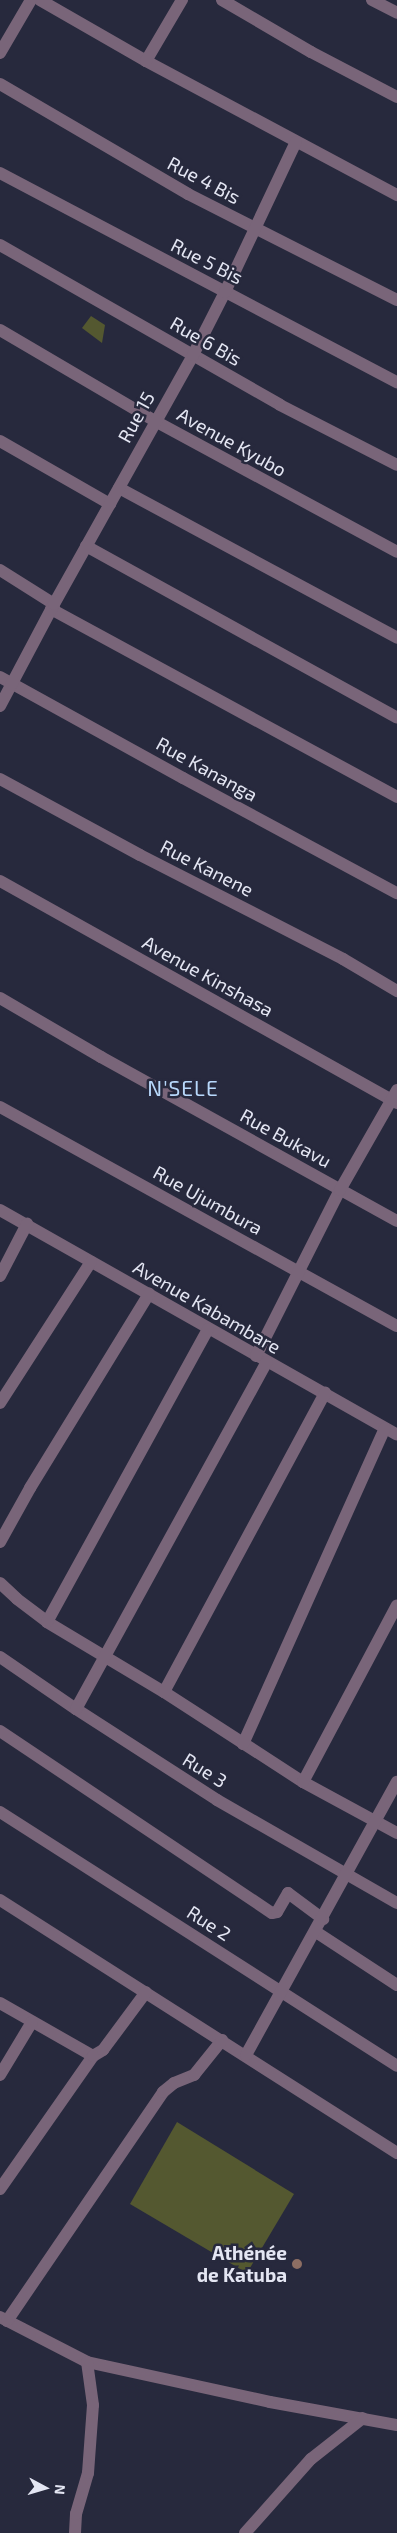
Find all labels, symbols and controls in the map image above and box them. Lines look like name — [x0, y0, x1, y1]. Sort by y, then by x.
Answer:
street label: Rue 4 Bis — [164, 151, 244, 209]
street label: Rue 5 Bis — [167, 233, 247, 289]
street label: Rue 6 Bis — [166, 312, 246, 370]
street label: Rue 15 — [113, 388, 159, 446]
street label: Avenue Kyubo — [174, 403, 290, 481]
street label: Rue Kananga — [152, 732, 262, 806]
street label: Rue Kanene — [157, 835, 257, 901]
street label: Avenue Kinshasa — [139, 931, 277, 1021]
district label: N'SELE — [147, 1075, 219, 1101]
street label: Rue Bukavu — [236, 1104, 336, 1172]
street label: Rue Ujumbura — [149, 1161, 267, 1239]
street label: Avenue Kabambare — [129, 1256, 285, 1358]
street label: Rue 3 — [179, 1748, 231, 1792]
street label: Rue 2 — [183, 1900, 235, 1946]
place label: Athénée de Katuba — [197, 2242, 287, 2286]
marker: Athénée de Katuba — [291, 2258, 303, 2270]
north arrow — [20, 2463, 70, 2513]
text: N — [51, 2484, 69, 2496]

